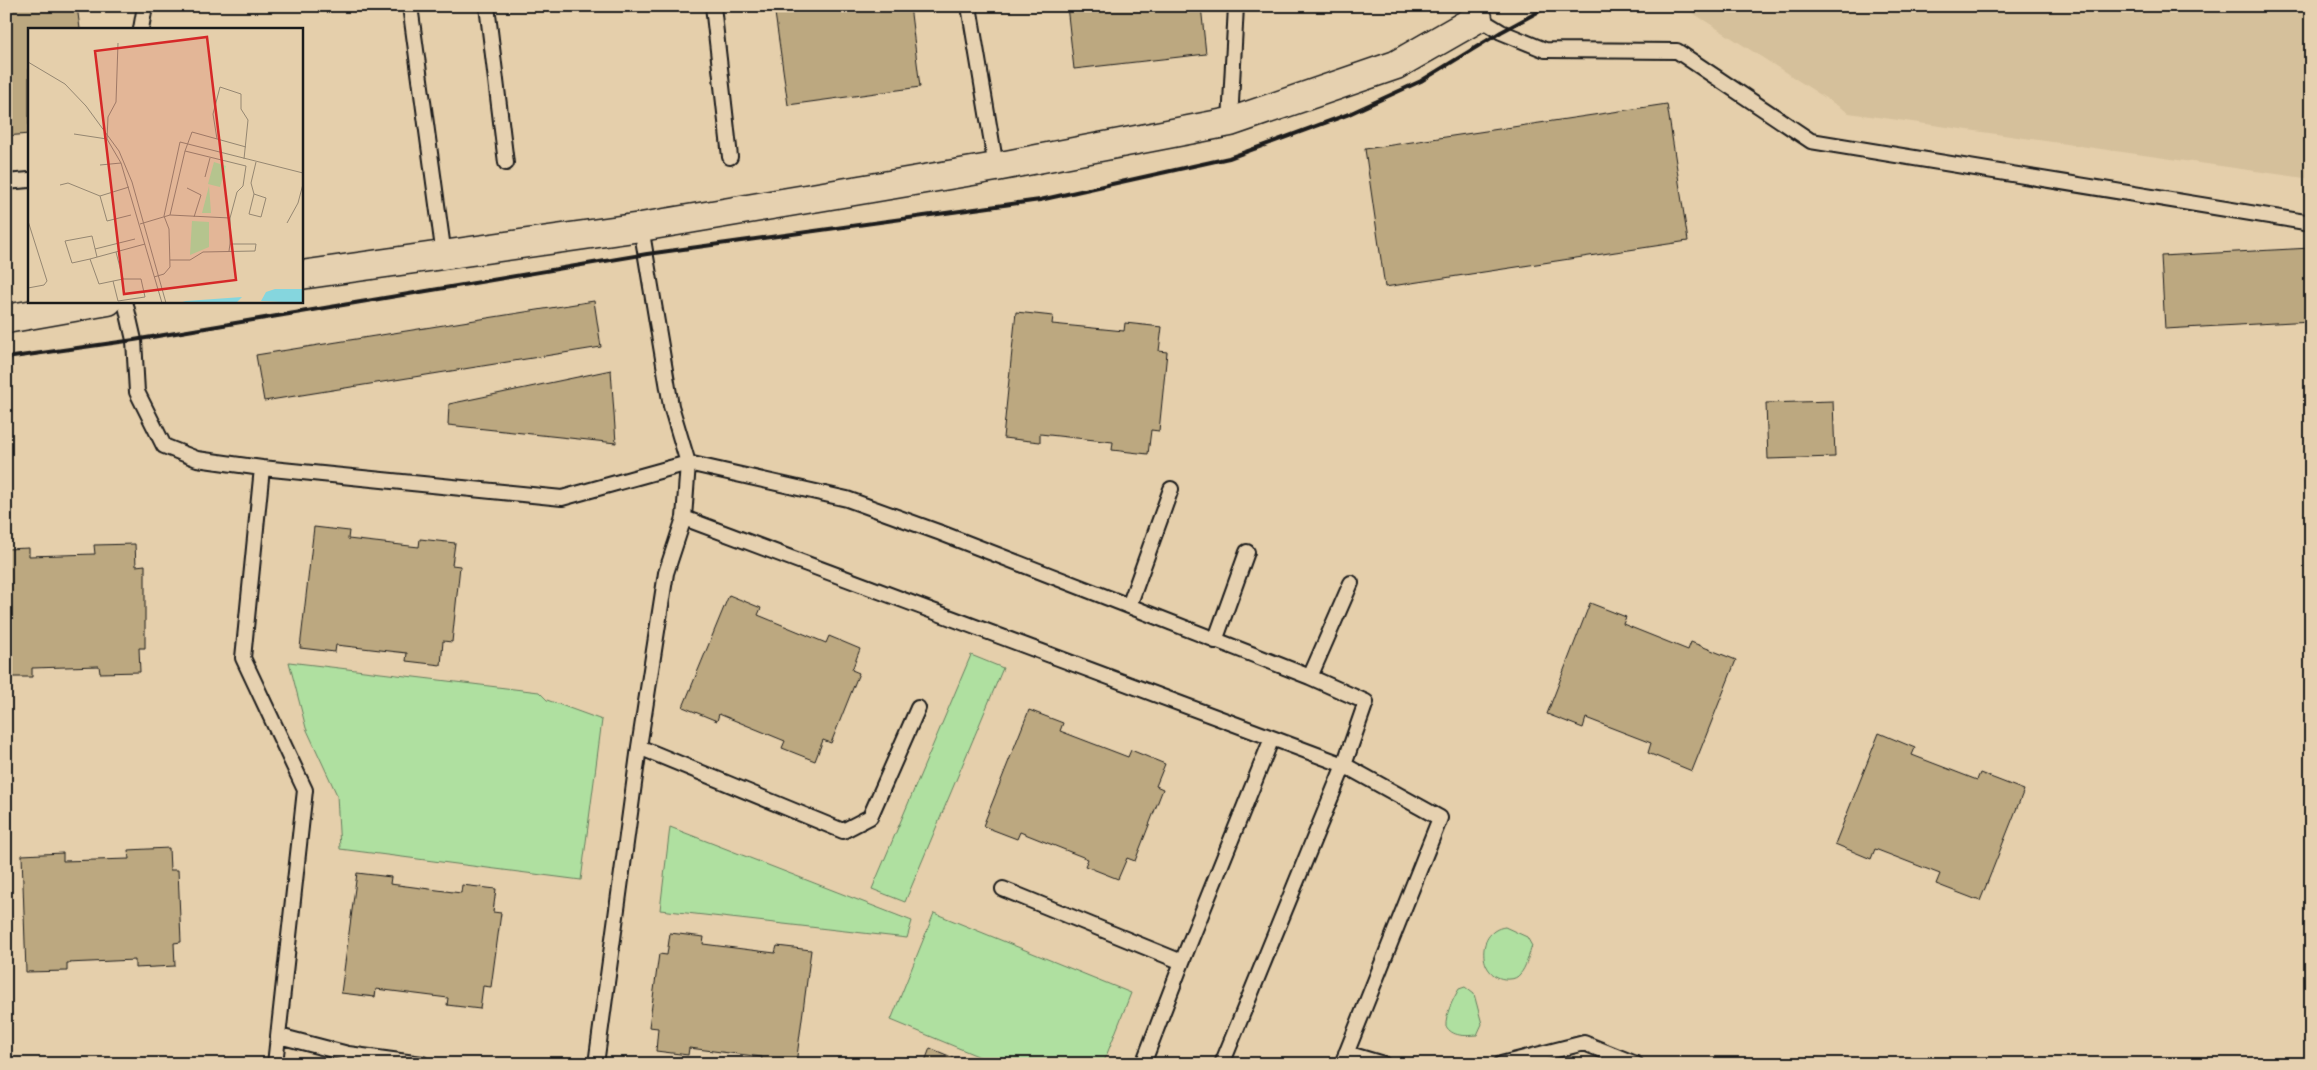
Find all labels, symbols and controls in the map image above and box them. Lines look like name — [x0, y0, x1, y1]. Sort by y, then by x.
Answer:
inset map — [28, 28, 302, 302]

